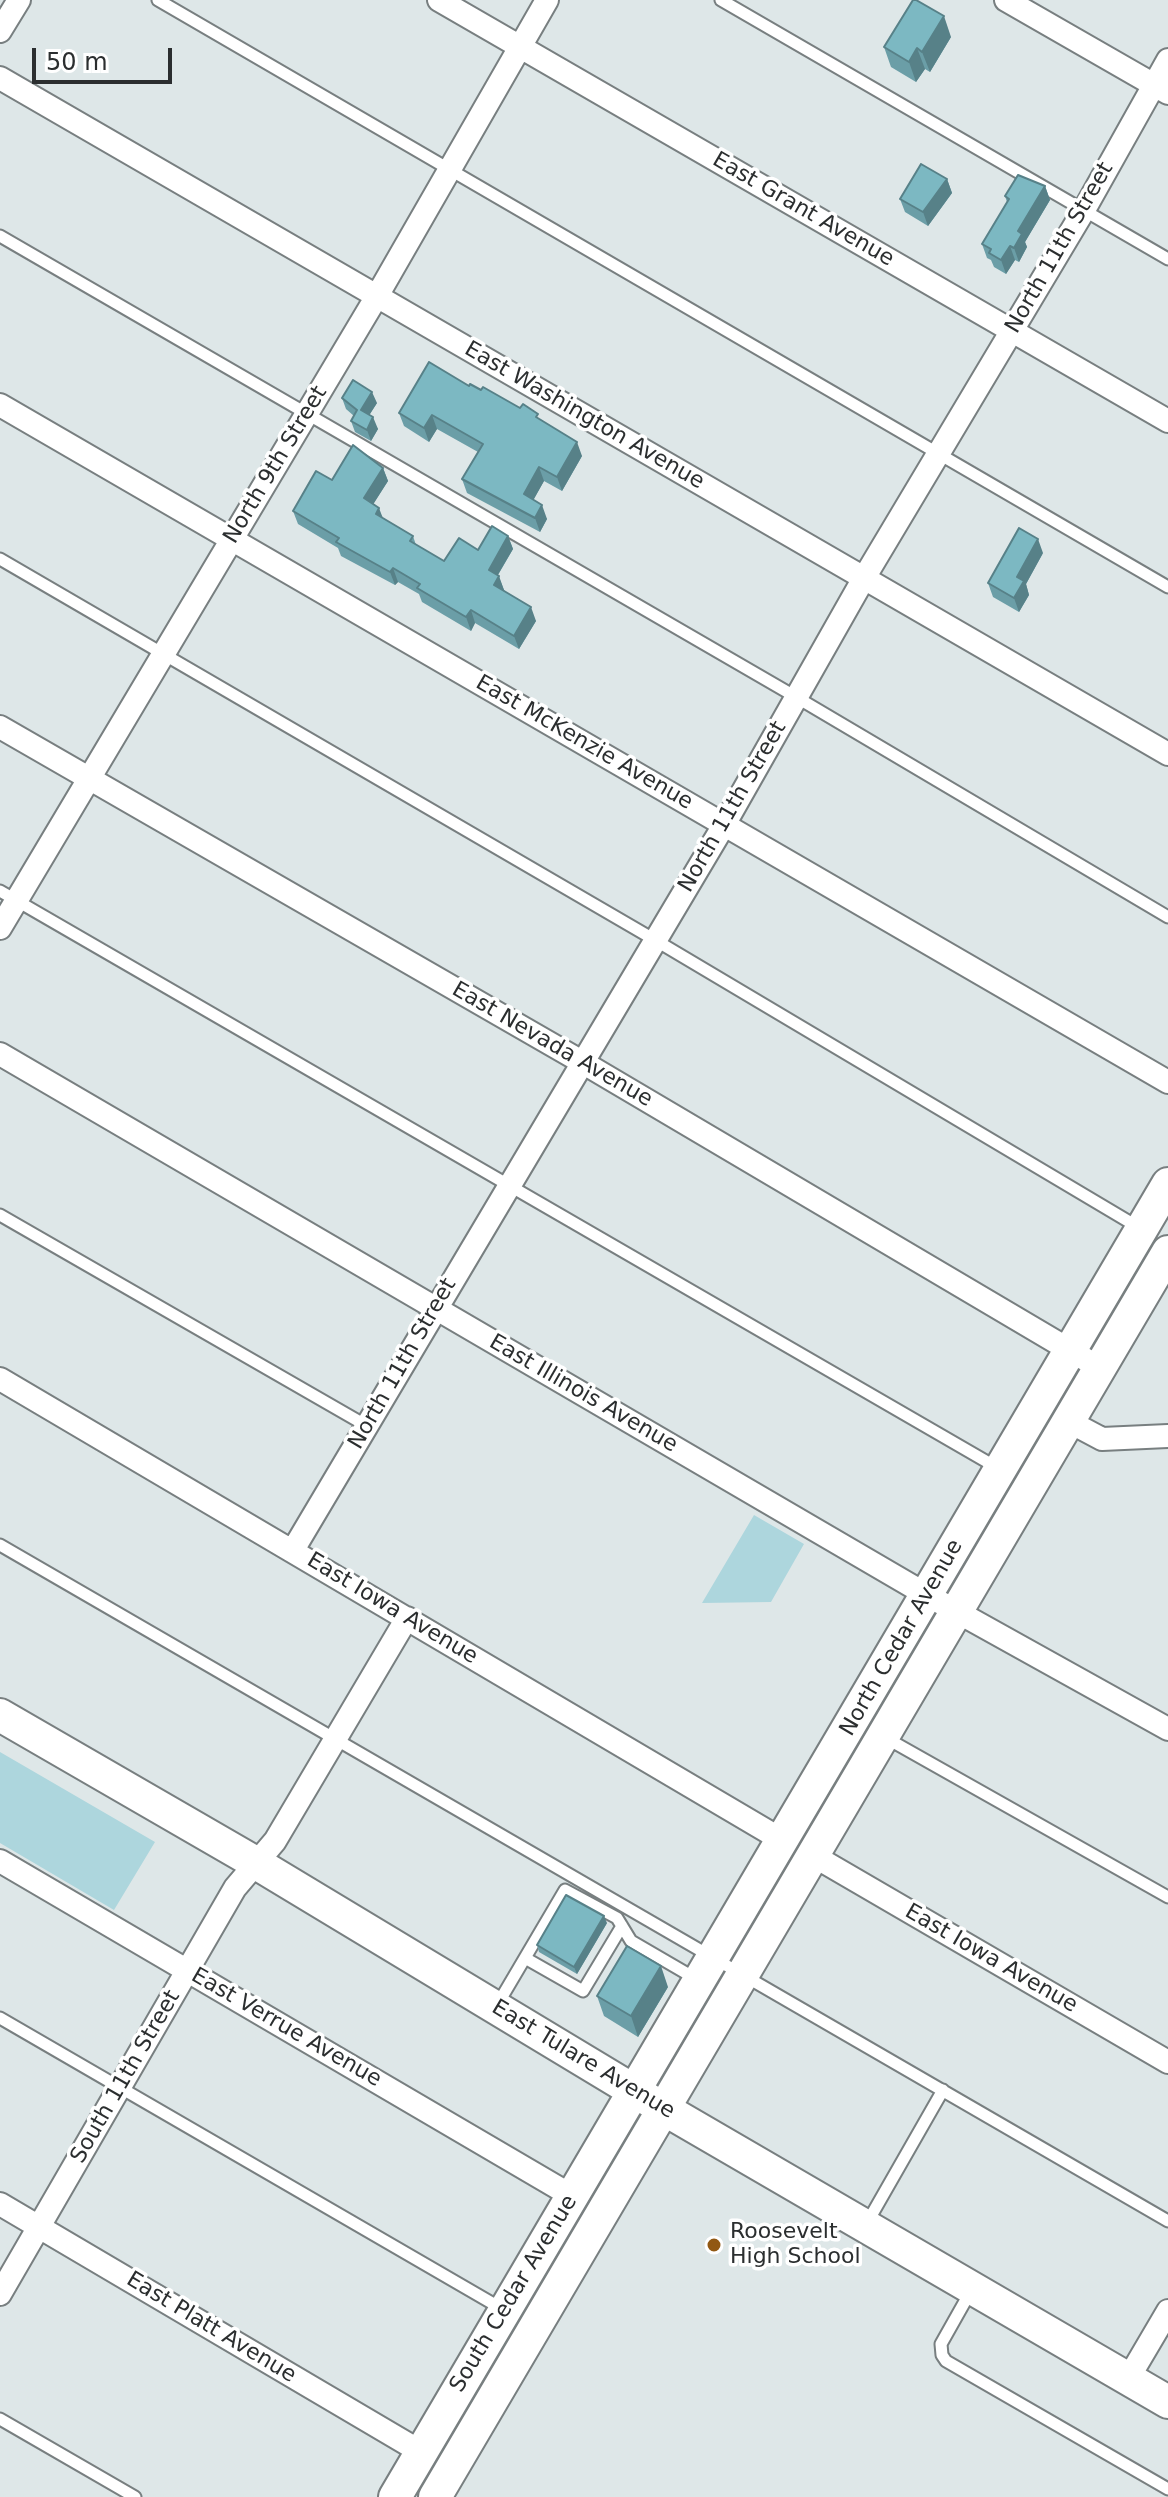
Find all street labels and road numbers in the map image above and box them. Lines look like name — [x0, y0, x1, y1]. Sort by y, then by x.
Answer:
street label: East Grant Avenue — [707, 147, 899, 273]
street label: North 11th Street — [1000, 158, 1120, 338]
street label: East Washington Avenue — [459, 336, 709, 496]
street label: North 9th Street — [219, 382, 333, 548]
street label: East McKenzie Avenue — [471, 670, 697, 816]
street label: North 11th Street — [673, 717, 793, 897]
street label: East Nevada Avenue — [447, 977, 657, 1113]
street label: North 11th Street — [343, 1274, 463, 1454]
street label: East Illinois Avenue — [484, 1329, 682, 1459]
street label: North Cedar Avenue — [835, 1535, 969, 1741]
street label: East Iowa Avenue — [302, 1548, 482, 1670]
street label: East Iowa Avenue — [900, 1899, 1082, 2019]
street label: East Verrue Avenue — [186, 1963, 386, 2093]
street label: South 11th Street — [66, 1986, 186, 2168]
street label: East Tulare Avenue — [487, 1995, 679, 2125]
street label: South Cedar Avenue — [445, 2191, 583, 2397]
street label: East Platt Avenue — [121, 2267, 301, 2389]

